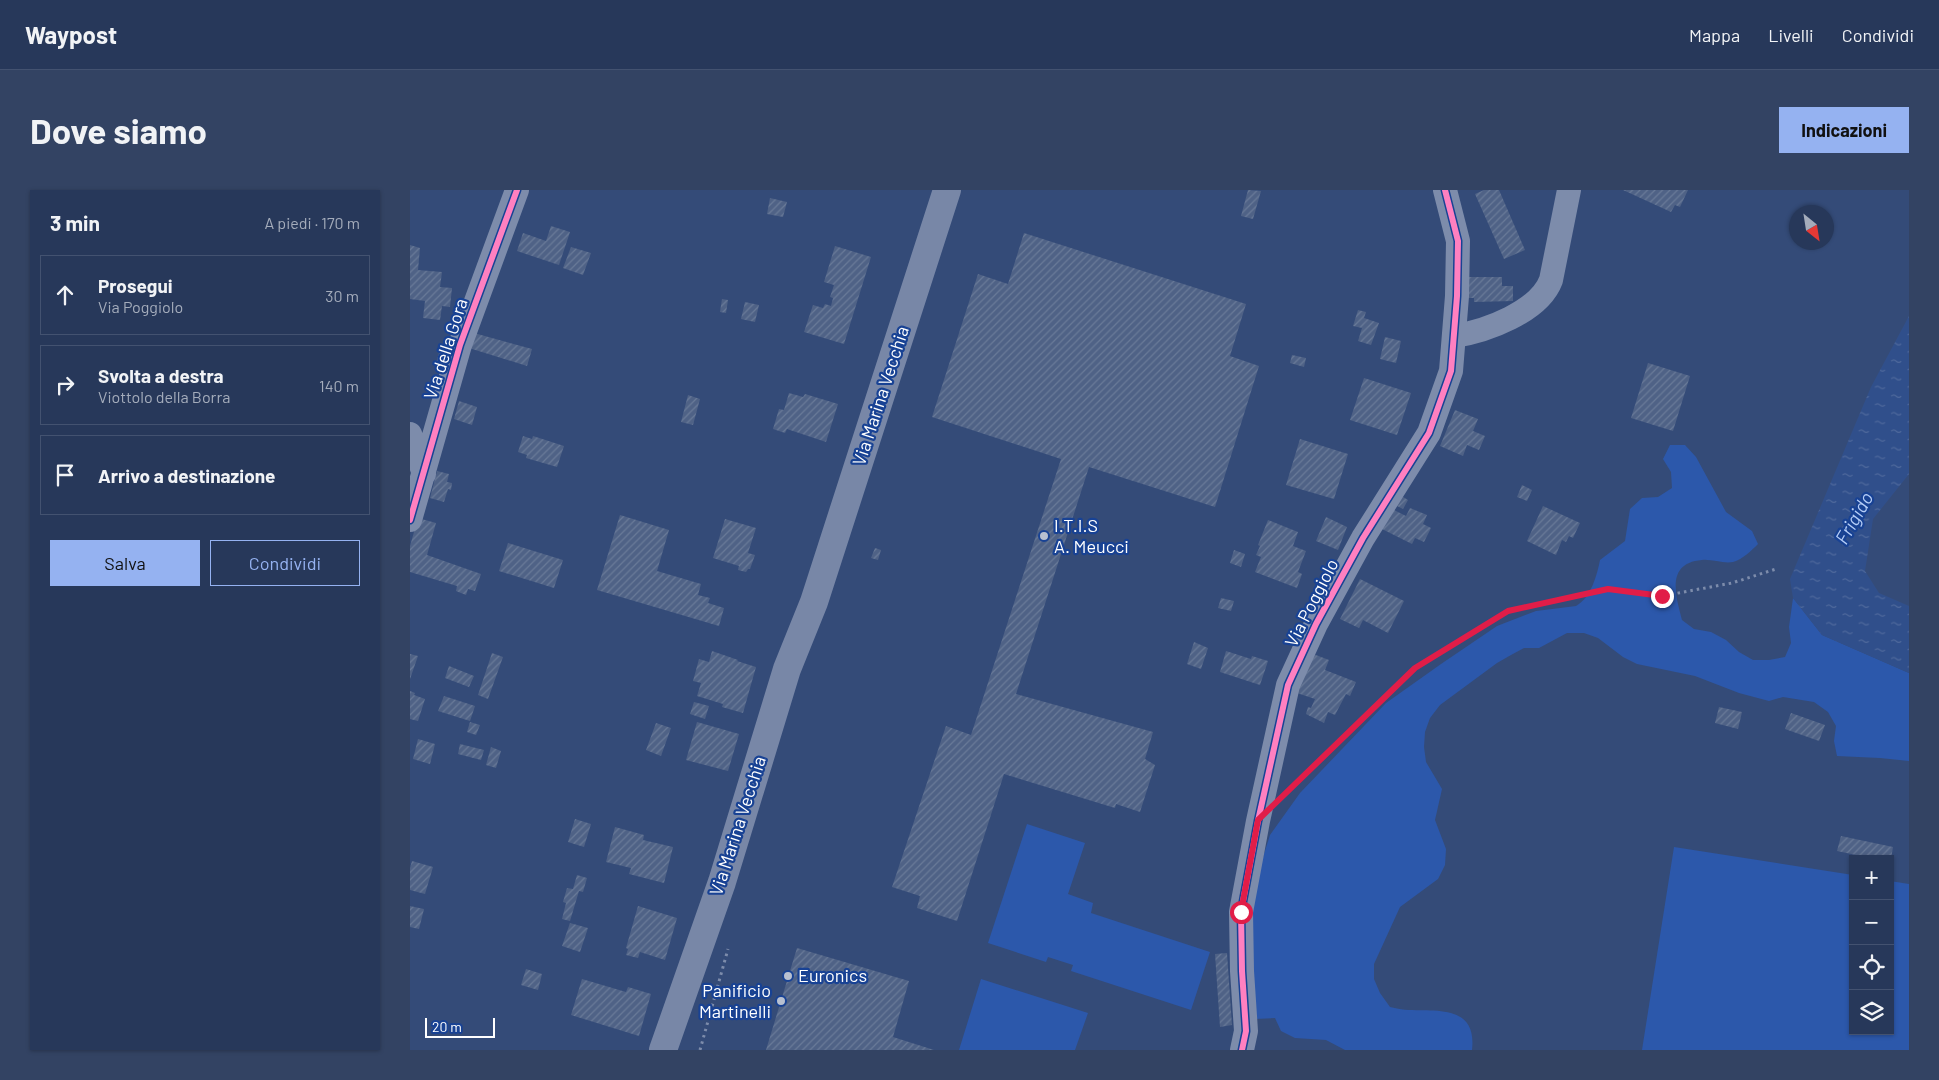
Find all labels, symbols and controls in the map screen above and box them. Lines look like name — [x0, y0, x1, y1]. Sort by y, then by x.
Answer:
text: Waypost — [25, 20, 117, 49]
text: Mappa — [1689, 24, 1740, 46]
text: Livelli — [1768, 24, 1814, 46]
text: Condividi — [1842, 24, 1914, 46]
button: Indicazioni — [1779, 107, 1909, 153]
text: Dove siamo — [30, 109, 207, 151]
north arrow — [1789, 205, 1834, 250]
text: 3 min — [50, 210, 100, 235]
text: A piedi · 170 m — [264, 213, 360, 232]
text: Prosegui — [98, 274, 173, 297]
icon: ahead — [51, 281, 79, 309]
text: 30 m — [325, 286, 359, 305]
street label: Via della Gora — [418, 295, 472, 402]
text: Via Poggiolo — [98, 297, 183, 316]
street label: Via Marina Vecchia — [847, 323, 913, 468]
text: Svolta a destra — [98, 364, 224, 387]
icon: right — [51, 371, 79, 399]
text: 140 m — [319, 376, 359, 395]
text: Viottolo della Borra — [98, 387, 230, 406]
icon: arrive — [51, 461, 79, 489]
text: Arrivo a destinazione — [98, 464, 276, 487]
water label: Frigido — [1830, 488, 1878, 548]
place label: I.T.I.S A. Meucci — [1054, 514, 1129, 557]
marker: I.T.I.S A. Meucci — [1038, 530, 1050, 542]
button: Salva — [50, 540, 200, 586]
button: Condividi — [210, 540, 360, 586]
street label: Via Poggiolo — [1280, 555, 1343, 650]
route end — [1651, 585, 1674, 608]
street label: Via Marina Vecchia — [704, 753, 770, 898]
map controls — [1849, 855, 1894, 1035]
button: + — [1849, 855, 1894, 900]
button: − — [1849, 900, 1894, 945]
route start — [1230, 901, 1253, 924]
button: locate — [1849, 945, 1894, 990]
place label: Euronics — [798, 964, 867, 986]
marker: Euronics — [782, 970, 794, 982]
place label: Panificio Martinelli — [699, 979, 771, 1022]
button: layers — [1849, 990, 1894, 1035]
marker: Panificio Martinelli — [775, 995, 787, 1007]
scale bar — [425, 1015, 495, 1038]
text: 20 m — [432, 1018, 462, 1035]

